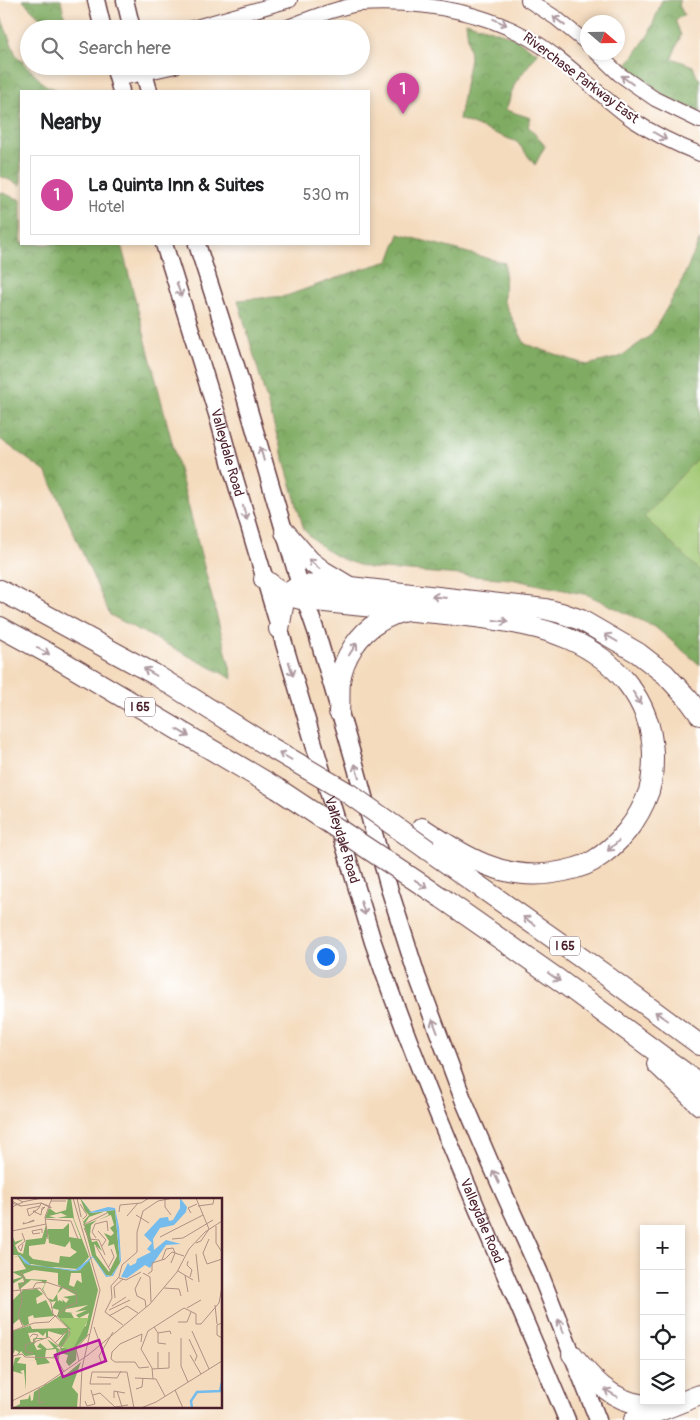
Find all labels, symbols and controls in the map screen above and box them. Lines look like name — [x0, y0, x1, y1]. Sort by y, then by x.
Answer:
one-way arrow — [553, 15, 566, 26]
north arrow — [580, 15, 625, 60]
one-way arrow — [492, 18, 507, 28]
search box — [20, 20, 370, 75]
street label: Riverchase Parkway East — [520, 29, 643, 127]
icon: search — [38, 34, 66, 62]
text: Search here — [78, 36, 171, 60]
pin: 1 — [387, 73, 419, 114]
one-way arrow — [621, 75, 634, 86]
text: Nearby — [40, 109, 101, 136]
one-way arrow — [653, 131, 668, 141]
text: La Quinta Inn & Suites — [88, 173, 264, 197]
text: 1 — [54, 185, 60, 205]
text: 530 m — [303, 185, 349, 205]
text: Hotel — [88, 197, 125, 217]
one-way arrow — [174, 282, 184, 298]
street label: Valleydale Road — [207, 407, 248, 498]
one-way arrow — [256, 446, 266, 462]
one-way arrow — [241, 505, 251, 521]
one-way arrow — [307, 558, 320, 569]
one-way arrow — [431, 592, 447, 602]
one-way arrow — [493, 616, 509, 626]
one-way arrow — [604, 633, 619, 643]
one-way arrow — [349, 642, 359, 656]
one-way arrow — [35, 646, 50, 656]
one-way arrow — [287, 660, 297, 676]
one-way arrow — [143, 666, 157, 676]
one-way arrow — [633, 691, 643, 705]
road number: I 65 — [125, 698, 155, 716]
one-way arrow — [175, 728, 190, 738]
one-way arrow — [279, 750, 293, 760]
one-way arrow — [351, 763, 361, 779]
street label: Valleydale Road — [322, 794, 364, 886]
one-way arrow — [606, 840, 619, 852]
one-way arrow — [413, 879, 427, 889]
one-way arrow — [358, 900, 368, 916]
one-way arrow — [522, 916, 536, 926]
road number: I 65 — [550, 936, 580, 956]
your location — [313, 944, 339, 970]
one-way arrow — [547, 971, 560, 982]
one-way arrow — [654, 1011, 668, 1021]
one-way arrow — [430, 1019, 439, 1034]
one-way arrow — [491, 1170, 501, 1185]
street label: Valleydale Road — [457, 1176, 508, 1266]
inset map — [12, 1198, 222, 1408]
map controls — [640, 1225, 685, 1405]
button: + — [640, 1225, 685, 1270]
button: − — [640, 1270, 685, 1315]
button: locate — [640, 1315, 685, 1360]
one-way arrow — [556, 1319, 565, 1334]
button: layers — [640, 1360, 685, 1405]
one-way arrow — [605, 1387, 619, 1397]

